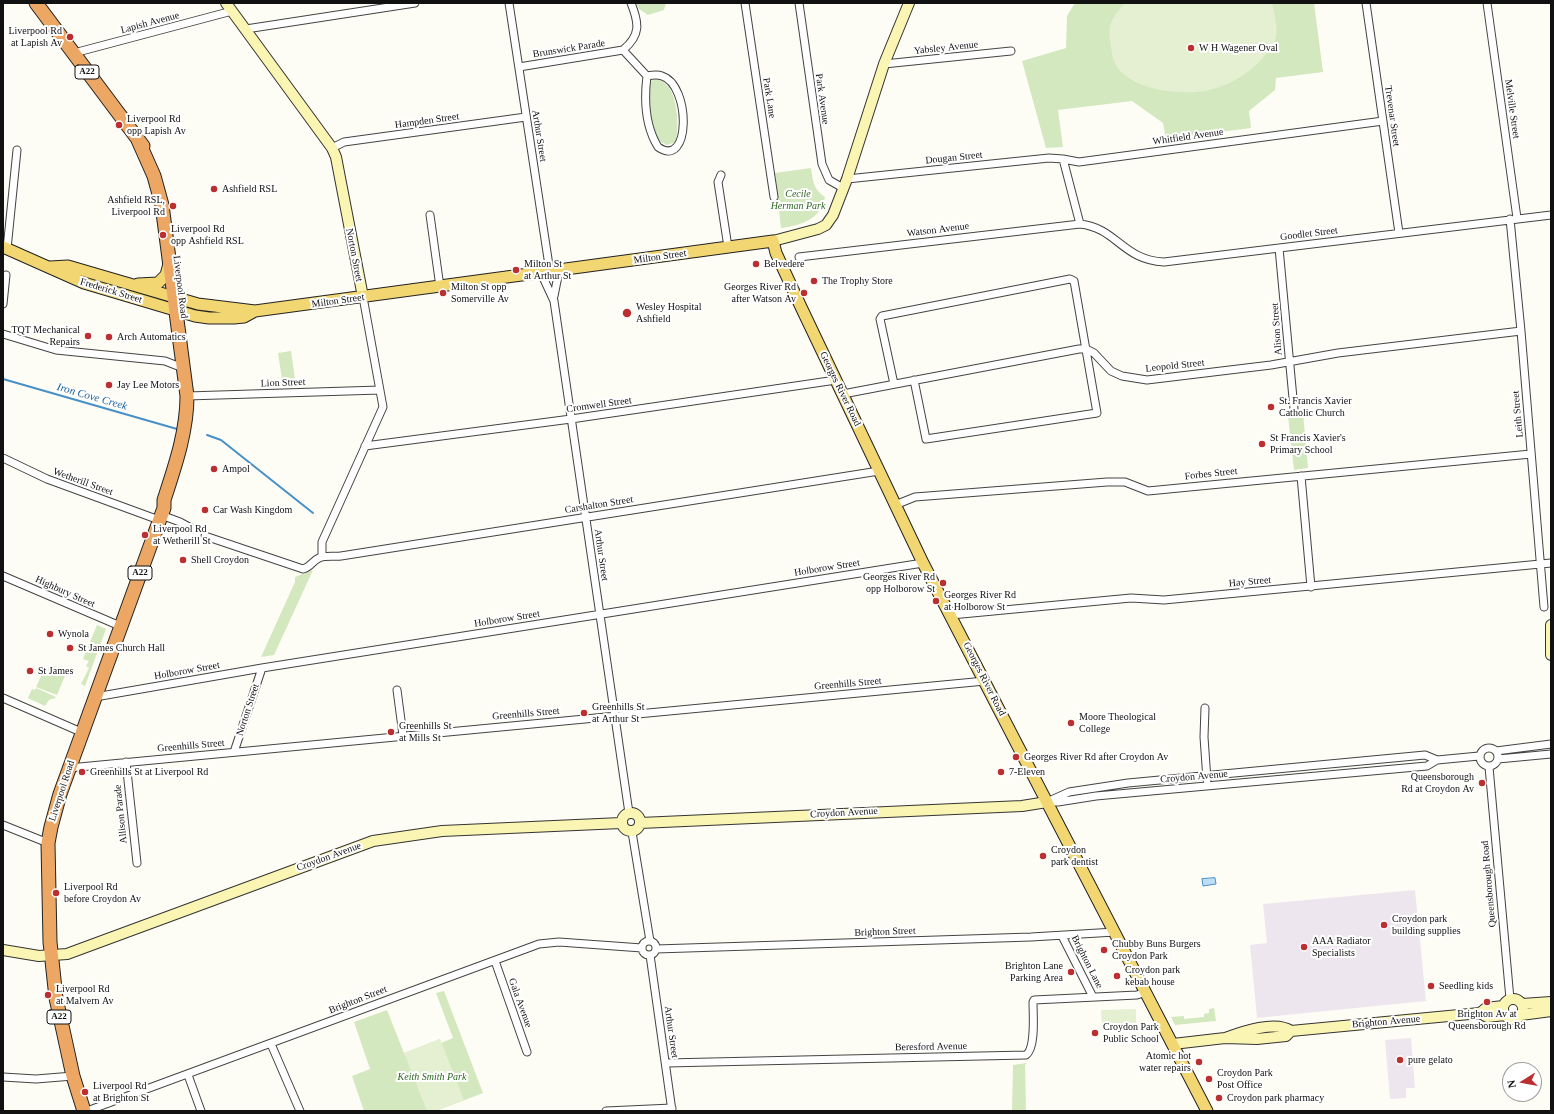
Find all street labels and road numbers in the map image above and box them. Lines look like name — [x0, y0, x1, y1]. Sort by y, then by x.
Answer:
street label: Lapish Avenue — [119, 9, 181, 37]
street label: Brunswick Parade — [532, 37, 606, 61]
street label: Yabsley Avenue — [913, 39, 979, 57]
road number: A22 — [75, 65, 99, 79]
street label: Park Avenue — [812, 73, 832, 125]
street label: Park Lane — [760, 77, 778, 119]
street label: Melville Street — [1502, 79, 1522, 139]
street label: Trevenar Street — [1382, 85, 1402, 147]
street label: Arthur Street — [529, 109, 549, 163]
street label: Hampden Street — [394, 111, 460, 131]
street label: Whitfield Avenue — [1152, 126, 1224, 148]
street label: Dougan Street — [925, 149, 983, 167]
street label: Watson Avenue — [906, 220, 970, 240]
street label: Goodlet Street — [1279, 225, 1339, 243]
street label: Norton Street — [343, 227, 365, 283]
street label: Milton Street — [633, 247, 687, 267]
street label: Liverpool Road — [170, 255, 190, 319]
street label: Frederick Street — [79, 276, 143, 306]
street label: Milton Street — [311, 291, 365, 311]
street label: Alison Street — [1269, 302, 1285, 356]
street label: Georges River Road — [817, 350, 863, 428]
street label: Leopold Street — [1145, 357, 1205, 375]
street label: Lion Street — [260, 376, 306, 390]
street label: Leith Street — [1510, 390, 1526, 438]
street label: Cromwell Street — [566, 394, 632, 416]
street label: Forbes Street — [1184, 465, 1238, 483]
street label: Wetherill Street — [51, 466, 115, 498]
street label: Carshalton Street — [564, 494, 634, 516]
street label: Arthur Street — [591, 528, 611, 582]
street label: Holborow Street — [793, 557, 861, 579]
road number: A22 — [128, 566, 152, 580]
street label: Highbury Street — [33, 573, 97, 611]
street label: Hay Street — [1228, 574, 1272, 590]
street label: Holborow Street — [473, 608, 541, 630]
street label: Georges River Road — [960, 640, 1008, 718]
street label: Holborow Street — [153, 659, 221, 683]
street label: Greenhills Street — [814, 675, 882, 693]
street label: Norton Street — [234, 682, 262, 738]
street label: Greenhills Street — [492, 705, 560, 723]
street label: Greenhills Street — [157, 737, 225, 755]
street label: Liverpool Road — [47, 759, 77, 823]
street label: Croydon Avenue — [1160, 768, 1228, 786]
street label: Allison Parade — [112, 784, 130, 844]
street label: Croydon Avenue — [810, 805, 878, 821]
street label: Croydon Avenue — [295, 840, 363, 874]
street label: Queensborough Road — [1479, 840, 1499, 928]
street label: Brighton Street — [854, 925, 916, 939]
street label: Brighton Lane — [1068, 933, 1106, 991]
street label: Gala Avenue — [506, 977, 534, 1029]
street label: Brighton Street — [327, 983, 389, 1017]
street label: Arthur Street — [661, 1005, 681, 1059]
road number: A22 — [47, 1010, 71, 1024]
street label: Brighton Avenue — [1351, 1013, 1421, 1031]
street label: Beresford Avenue — [895, 1040, 967, 1054]

